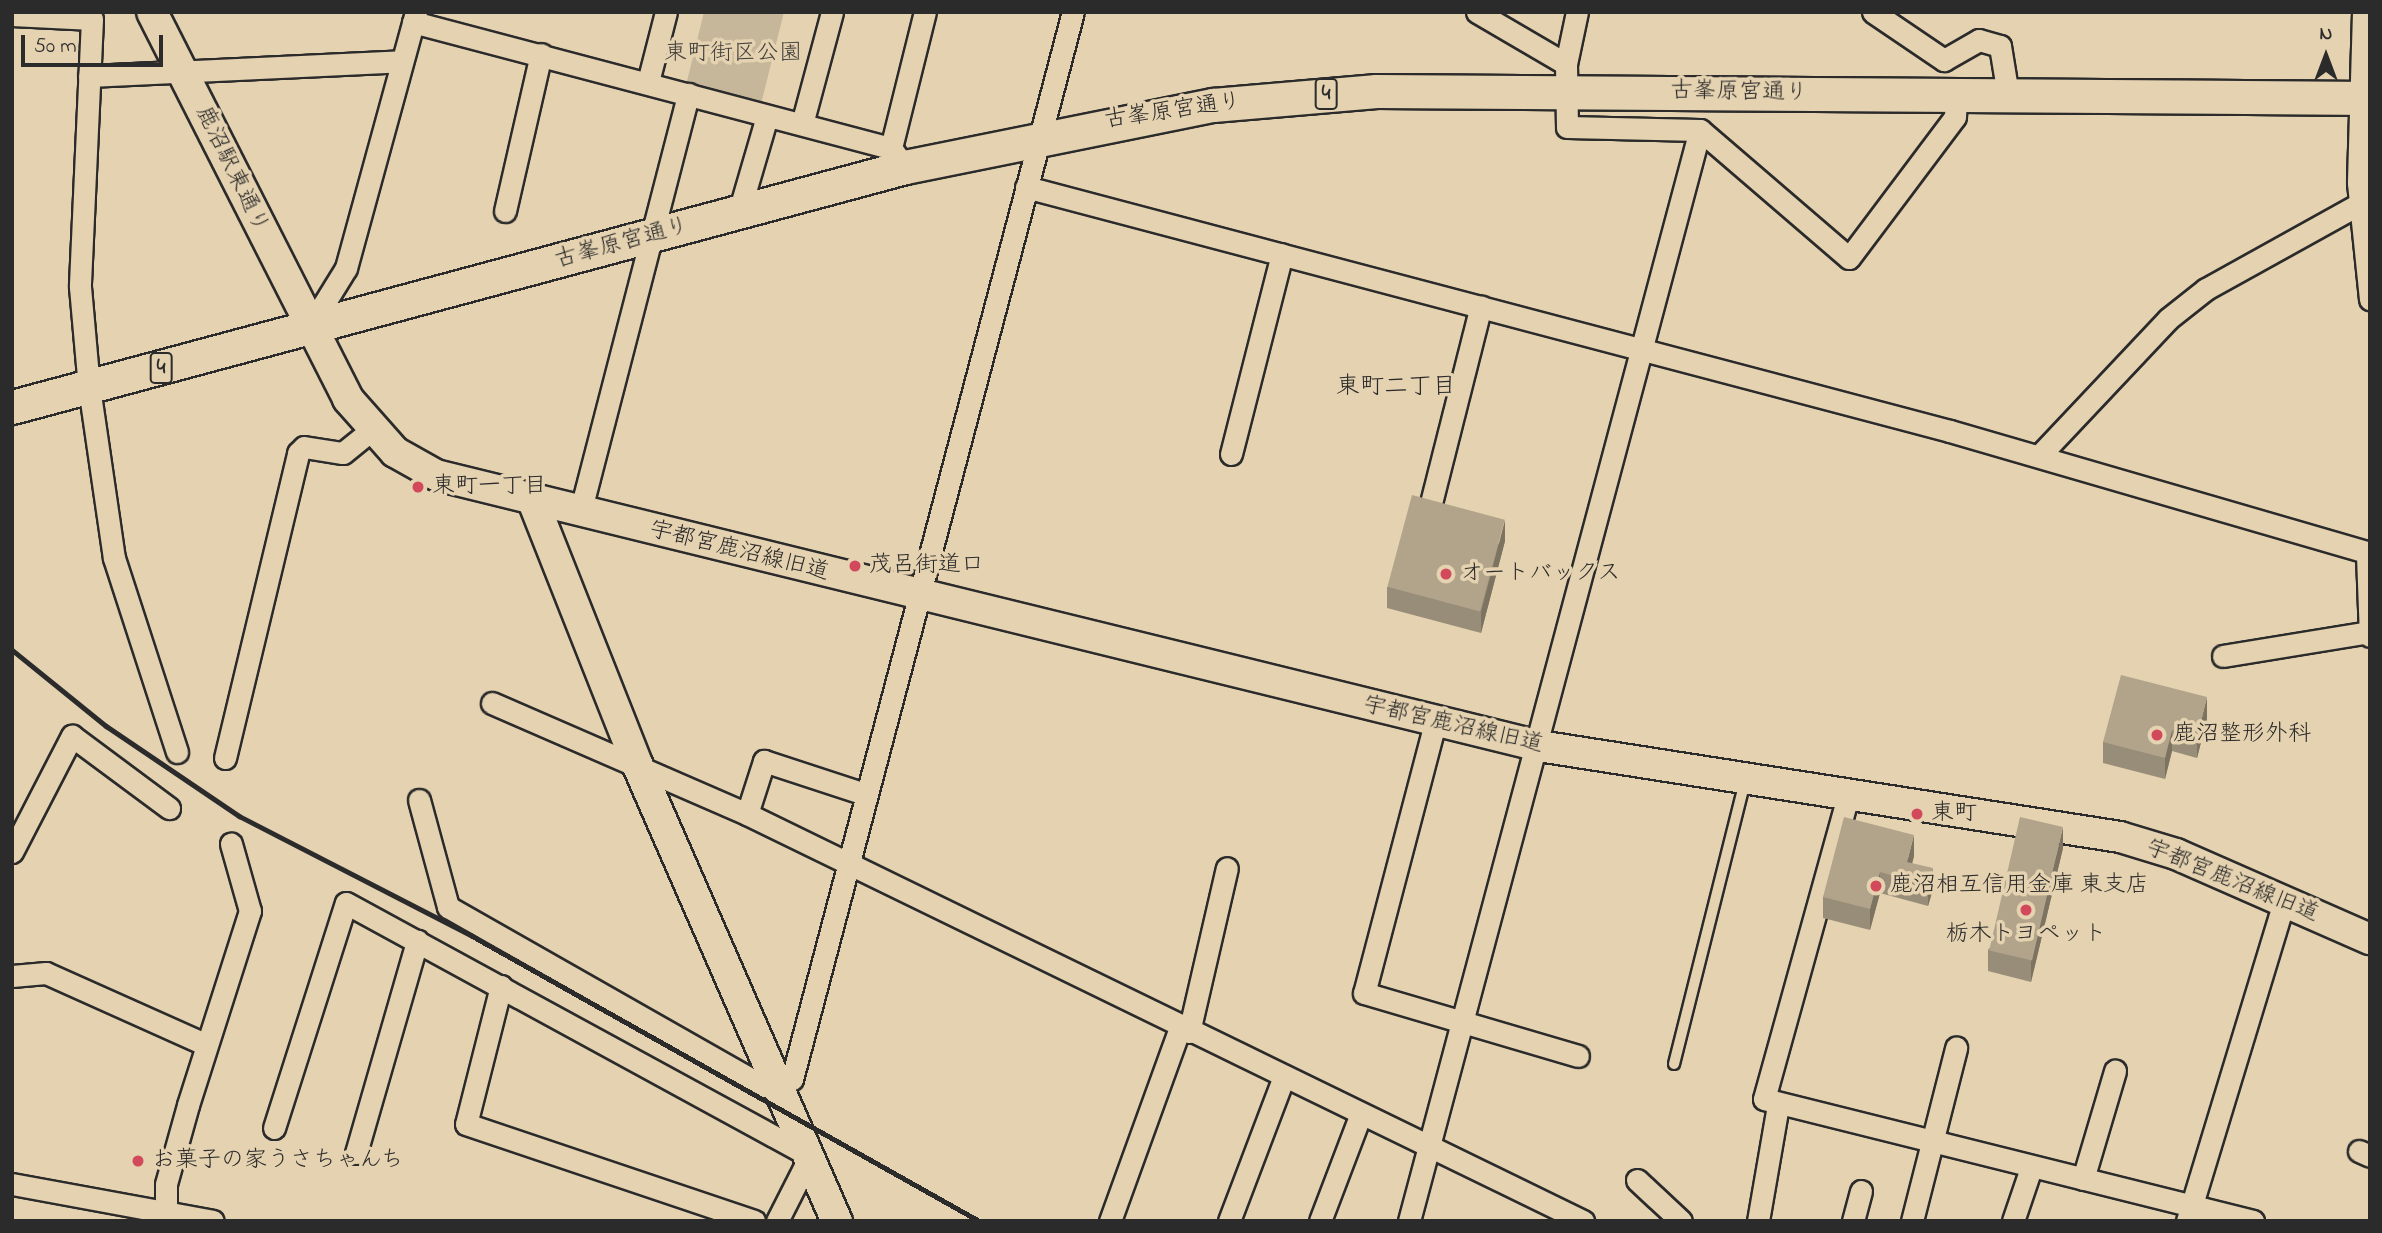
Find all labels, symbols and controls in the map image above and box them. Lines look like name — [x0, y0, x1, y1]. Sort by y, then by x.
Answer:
scale bar — [24, 21, 166, 65]
north arrow — [2291, 21, 2361, 91]
text: N — [2320, 21, 2332, 48]
text: 50 m — [34, 32, 77, 62]
park label: 東町街区公園 — [664, 40, 802, 68]
road number: 4 — [1314, 76, 1338, 112]
street label: 古峯原宮通り — [1670, 78, 1808, 108]
street label: 古峯原宮通り — [1103, 89, 1243, 135]
street label: 鹿沼駅東通り — [188, 102, 274, 238]
street label: 古峯原宮通り — [552, 213, 692, 275]
road number: 4 — [149, 350, 173, 386]
district label: 東町二丁目 — [1336, 374, 1456, 402]
place label: 東町一丁目 — [432, 473, 547, 501]
marker: 東町一丁目 — [410, 479, 426, 495]
street label: 宇都宮鹿沼線旧道 — [646, 516, 832, 588]
place label: 茂呂街道口 — [869, 552, 984, 580]
marker: 茂呂街道口 — [847, 558, 863, 574]
place label: オートバックス — [1460, 560, 1621, 588]
marker: オートバックス — [1438, 566, 1454, 582]
street label: 宇都宮鹿沼線旧道 — [1360, 692, 1546, 760]
place label: 鹿沼整形外科 — [2173, 721, 2311, 749]
marker: 鹿沼整形外科 — [2147, 725, 2167, 745]
place label: 東町 — [1931, 800, 1977, 828]
marker: 東町 — [1909, 806, 1925, 822]
street label: 宇都宮鹿沼線旧道 — [2142, 835, 2322, 929]
place label: 鹿沼相互信用金庫 東支店 — [1890, 872, 2149, 900]
marker: 鹿沼相互信用金庫 東支店 — [1868, 878, 1884, 894]
marker: 栃木トヨペット — [2018, 902, 2034, 918]
place label: 栃木トヨペット — [1946, 921, 2106, 949]
place label: お菓子の家うさちゃんち — [152, 1147, 405, 1175]
marker: お菓子の家うさちゃんち — [130, 1153, 146, 1169]

